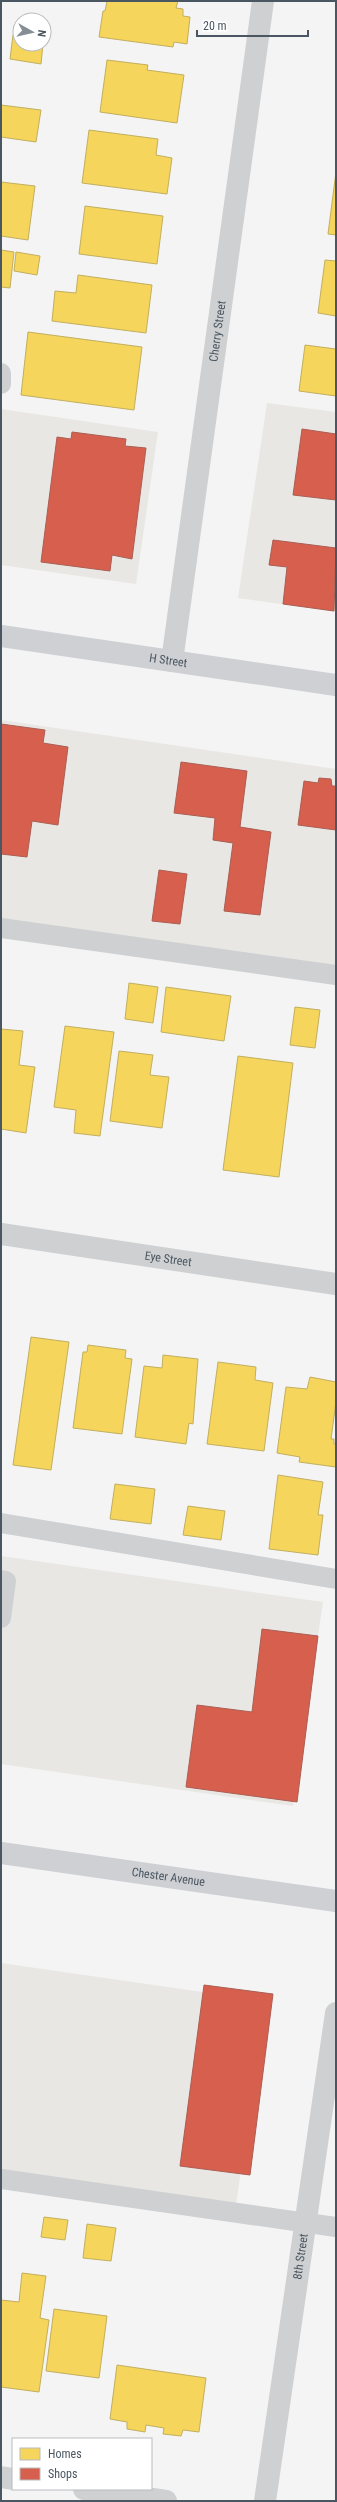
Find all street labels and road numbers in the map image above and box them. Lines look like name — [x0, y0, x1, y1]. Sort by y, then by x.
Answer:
street label: Cherry Street — [206, 299, 229, 363]
street label: H Street — [148, 651, 189, 670]
street label: Eye Street — [144, 1249, 193, 1269]
street label: Chester Avenue — [131, 1865, 206, 1889]
street label: 8th Street — [290, 2232, 311, 2280]

